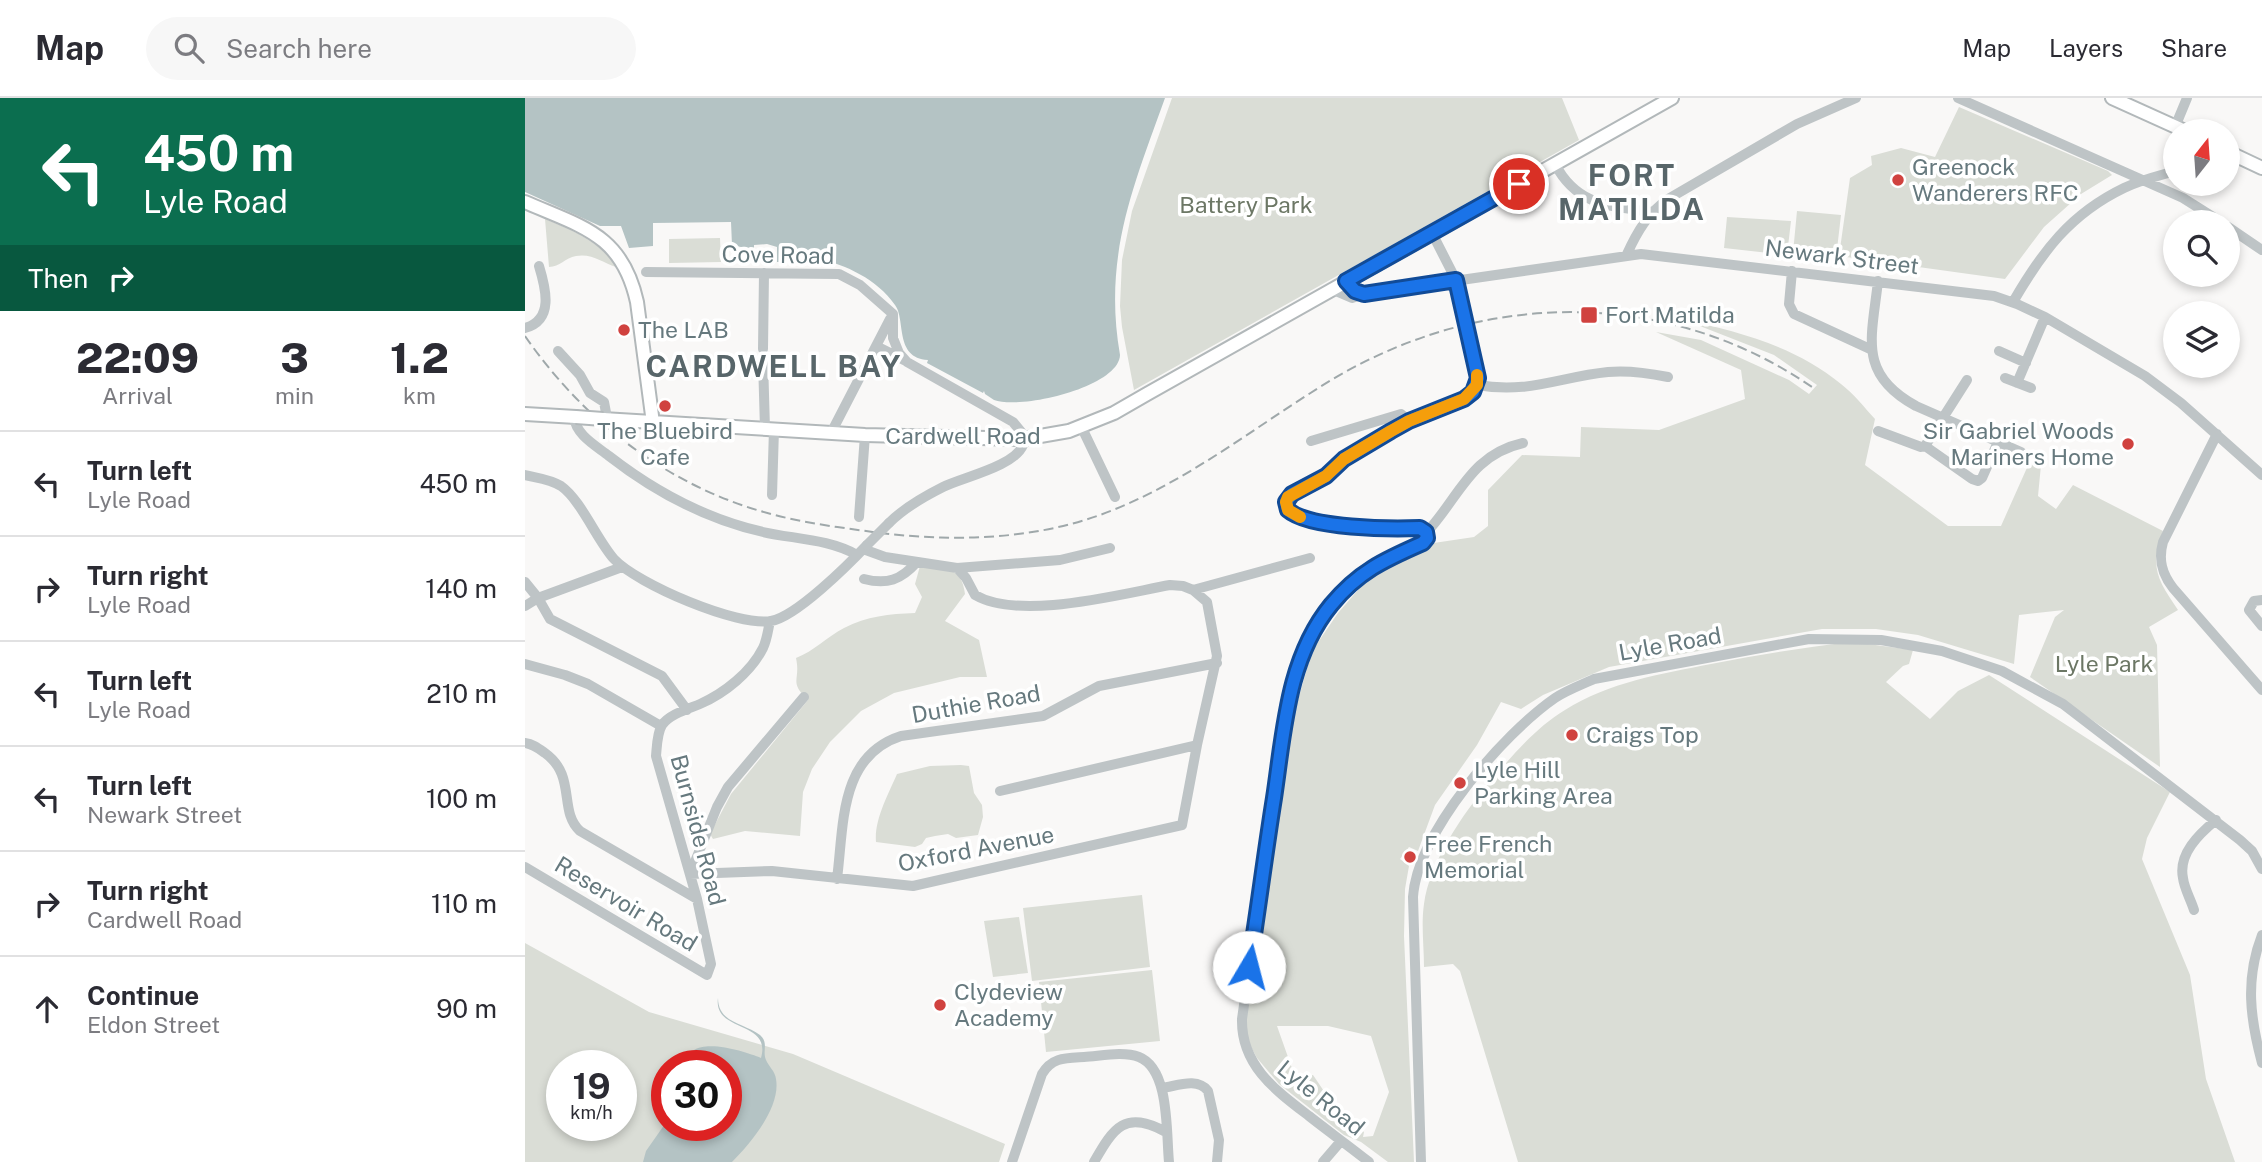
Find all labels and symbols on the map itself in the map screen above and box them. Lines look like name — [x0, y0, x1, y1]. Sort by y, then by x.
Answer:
north arrow — [2163, 119, 2240, 196]
place label: Greenock Wanderers RFC — [1912, 153, 2079, 206]
pin — [1489, 154, 1549, 214]
district label: FORT MATILDA — [1558, 157, 1706, 227]
marker: Greenock Wanderers RFC — [1890, 172, 1906, 188]
park label: Battery Park — [1179, 191, 1313, 218]
street label: Newark Street — [1763, 234, 1921, 279]
street label: Cove Road — [721, 240, 835, 269]
place label: Fort Matilda — [1605, 301, 1735, 328]
marker: Fort Matilda — [1579, 305, 1599, 325]
place label: The LAB — [638, 316, 729, 343]
marker: The LAB — [616, 322, 632, 338]
district label: CARDWELL BAY — [645, 348, 903, 384]
marker: The Bluebird Cafe — [657, 398, 673, 414]
place label: The Bluebird Cafe — [597, 417, 733, 470]
place label: Sir Gabriel Woods Mariners Home — [1923, 417, 2114, 470]
street label: Cardwell Road — [885, 422, 1041, 449]
marker: Sir Gabriel Woods Mariners Home — [2120, 436, 2136, 452]
street label: Lyle Road — [1616, 621, 1723, 666]
park label: Lyle Park — [2055, 650, 2153, 677]
street label: Duthie Road — [909, 679, 1042, 728]
place label: Craigs Top — [1586, 721, 1699, 748]
marker: Craigs Top — [1564, 727, 1580, 743]
street label: Burnside Road — [665, 751, 732, 908]
place label: Lyle Hill Parking Area — [1474, 756, 1613, 809]
marker: Lyle Hill Parking Area — [1452, 775, 1468, 791]
street label: Oxford Avenue — [895, 820, 1056, 877]
place label: Free French Memorial — [1424, 830, 1552, 883]
marker: Free French Memorial — [1402, 849, 1418, 865]
street label: Reservoir Road — [550, 850, 702, 957]
position arrow — [1212, 930, 1286, 1004]
place label: Clydeview Academy — [954, 978, 1063, 1031]
marker: Clydeview Academy — [932, 997, 948, 1013]
speed limit sign: 30 — [651, 1050, 742, 1141]
street label: Lyle Road — [1272, 1054, 1370, 1141]

